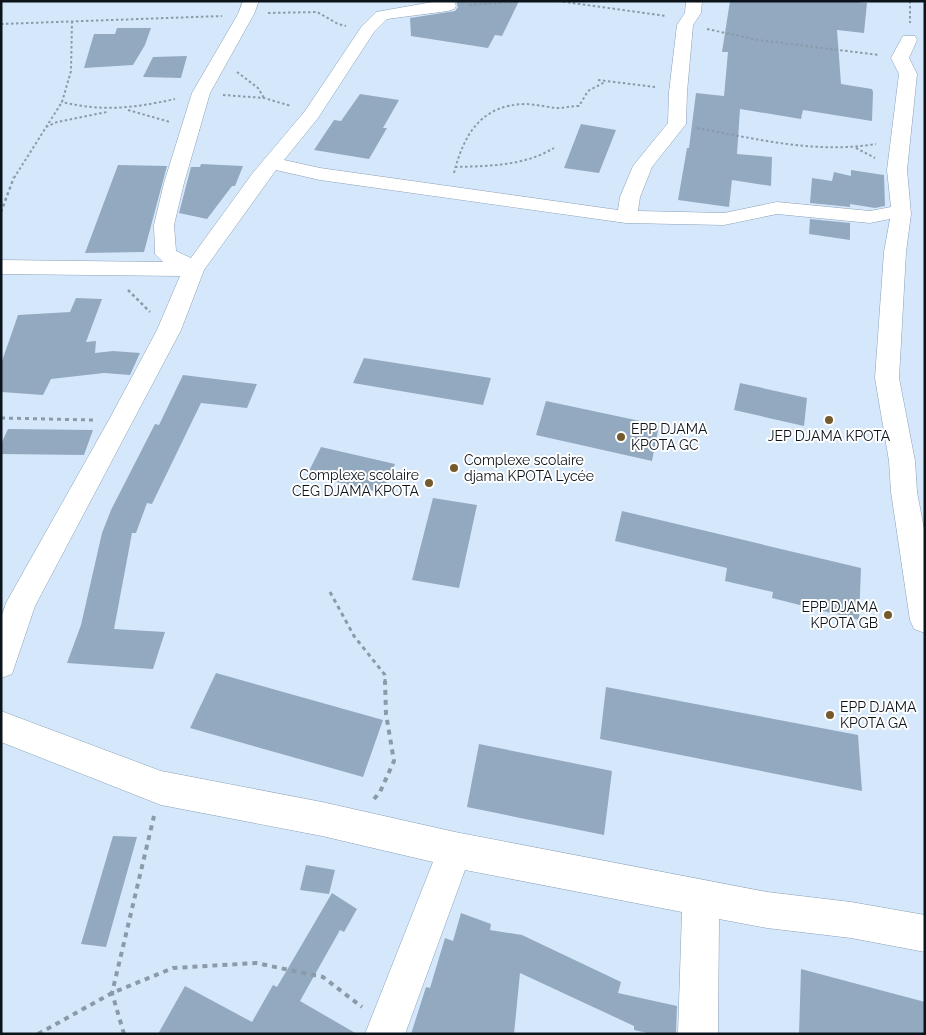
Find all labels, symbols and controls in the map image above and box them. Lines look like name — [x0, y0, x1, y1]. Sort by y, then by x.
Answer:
marker: JEP DJAMA KPOTA — [823, 414, 835, 426]
place label: EPP DJAMA KPOTA GC — [631, 421, 708, 453]
place label: JEP DJAMA KPOTA — [768, 428, 891, 444]
marker: EPP DJAMA KPOTA GC — [615, 431, 627, 443]
place label: Complexe scolaire djama KPOTA Lycée — [464, 452, 594, 484]
marker: Complexe scolaire djama KPOTA Lycée — [448, 462, 460, 474]
place label: Complexe scolaire CEG DJAMA KPOTA — [292, 467, 420, 499]
marker: Complexe scolaire CEG DJAMA KPOTA — [423, 477, 435, 489]
place label: EPP DJAMA KPOTA GB — [801, 599, 879, 631]
marker: EPP DJAMA KPOTA GB — [882, 609, 894, 621]
place label: EPP DJAMA KPOTA GA — [840, 699, 917, 731]
marker: EPP DJAMA KPOTA GA — [824, 709, 836, 721]

